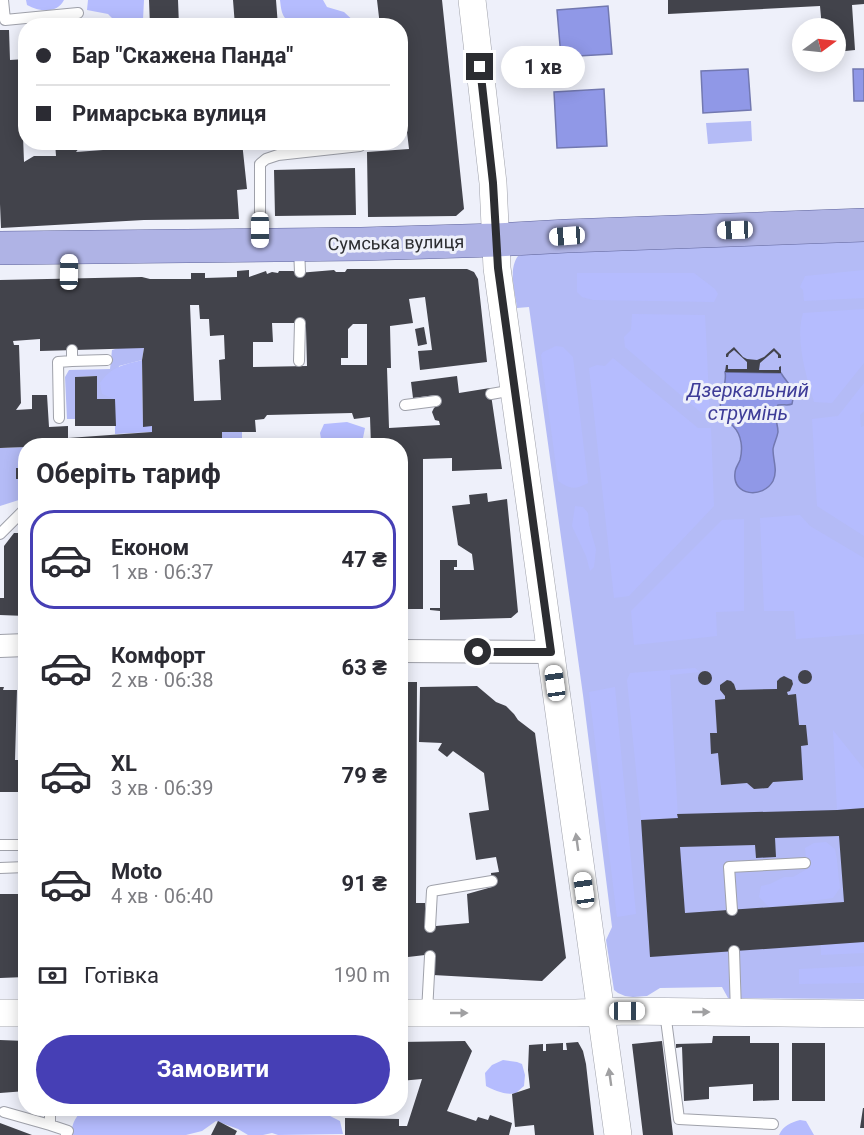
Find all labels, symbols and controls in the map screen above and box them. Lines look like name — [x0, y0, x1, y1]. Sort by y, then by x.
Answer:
north arrow — [792, 18, 846, 72]
map controls — [792, 18, 846, 72]
text: Бар "Скажена Панда" — [72, 43, 293, 68]
callout: 1 хв — [501, 46, 585, 88]
route end — [466, 53, 493, 80]
text: 1 хв — [524, 55, 562, 79]
text: Римарська вулиця — [72, 101, 267, 126]
car — [251, 212, 269, 248]
car — [717, 220, 753, 240]
car — [548, 226, 586, 246]
street label: Сумська вулиця — [328, 231, 464, 254]
car — [60, 254, 78, 290]
water label: Дзеркальний струмінь — [685, 378, 809, 425]
text: Оберіть тариф — [36, 458, 221, 490]
icon: car — [39, 533, 93, 587]
text: Економ — [111, 535, 189, 560]
text: 47 ₴ — [342, 547, 387, 572]
text: 1 хв · 06:37 — [111, 560, 214, 584]
route start — [464, 638, 491, 665]
icon: car — [39, 641, 93, 695]
text: Комфорт — [111, 643, 206, 668]
text: 63 ₴ — [342, 655, 387, 680]
car — [544, 664, 566, 702]
text: 2 хв · 06:38 — [111, 668, 214, 692]
icon: car — [39, 749, 93, 803]
text: XL — [111, 751, 137, 776]
text: 79 ₴ — [342, 763, 387, 788]
text: 3 хв · 06:39 — [111, 776, 214, 800]
one-way arrow — [573, 833, 582, 852]
icon: car — [39, 857, 93, 911]
text: Moto — [111, 859, 162, 884]
text: 91 ₴ — [342, 871, 387, 896]
car — [573, 871, 595, 909]
text: 4 хв · 06:40 — [111, 884, 214, 908]
icon: cash — [36, 959, 69, 992]
text: Готівка — [84, 963, 159, 988]
text: 190 m — [334, 963, 390, 987]
car — [609, 1002, 645, 1020]
one-way arrow — [692, 1007, 711, 1017]
one-way arrow — [449, 1008, 468, 1018]
button: Замовити — [36, 1035, 390, 1104]
one-way arrow — [605, 1067, 615, 1086]

